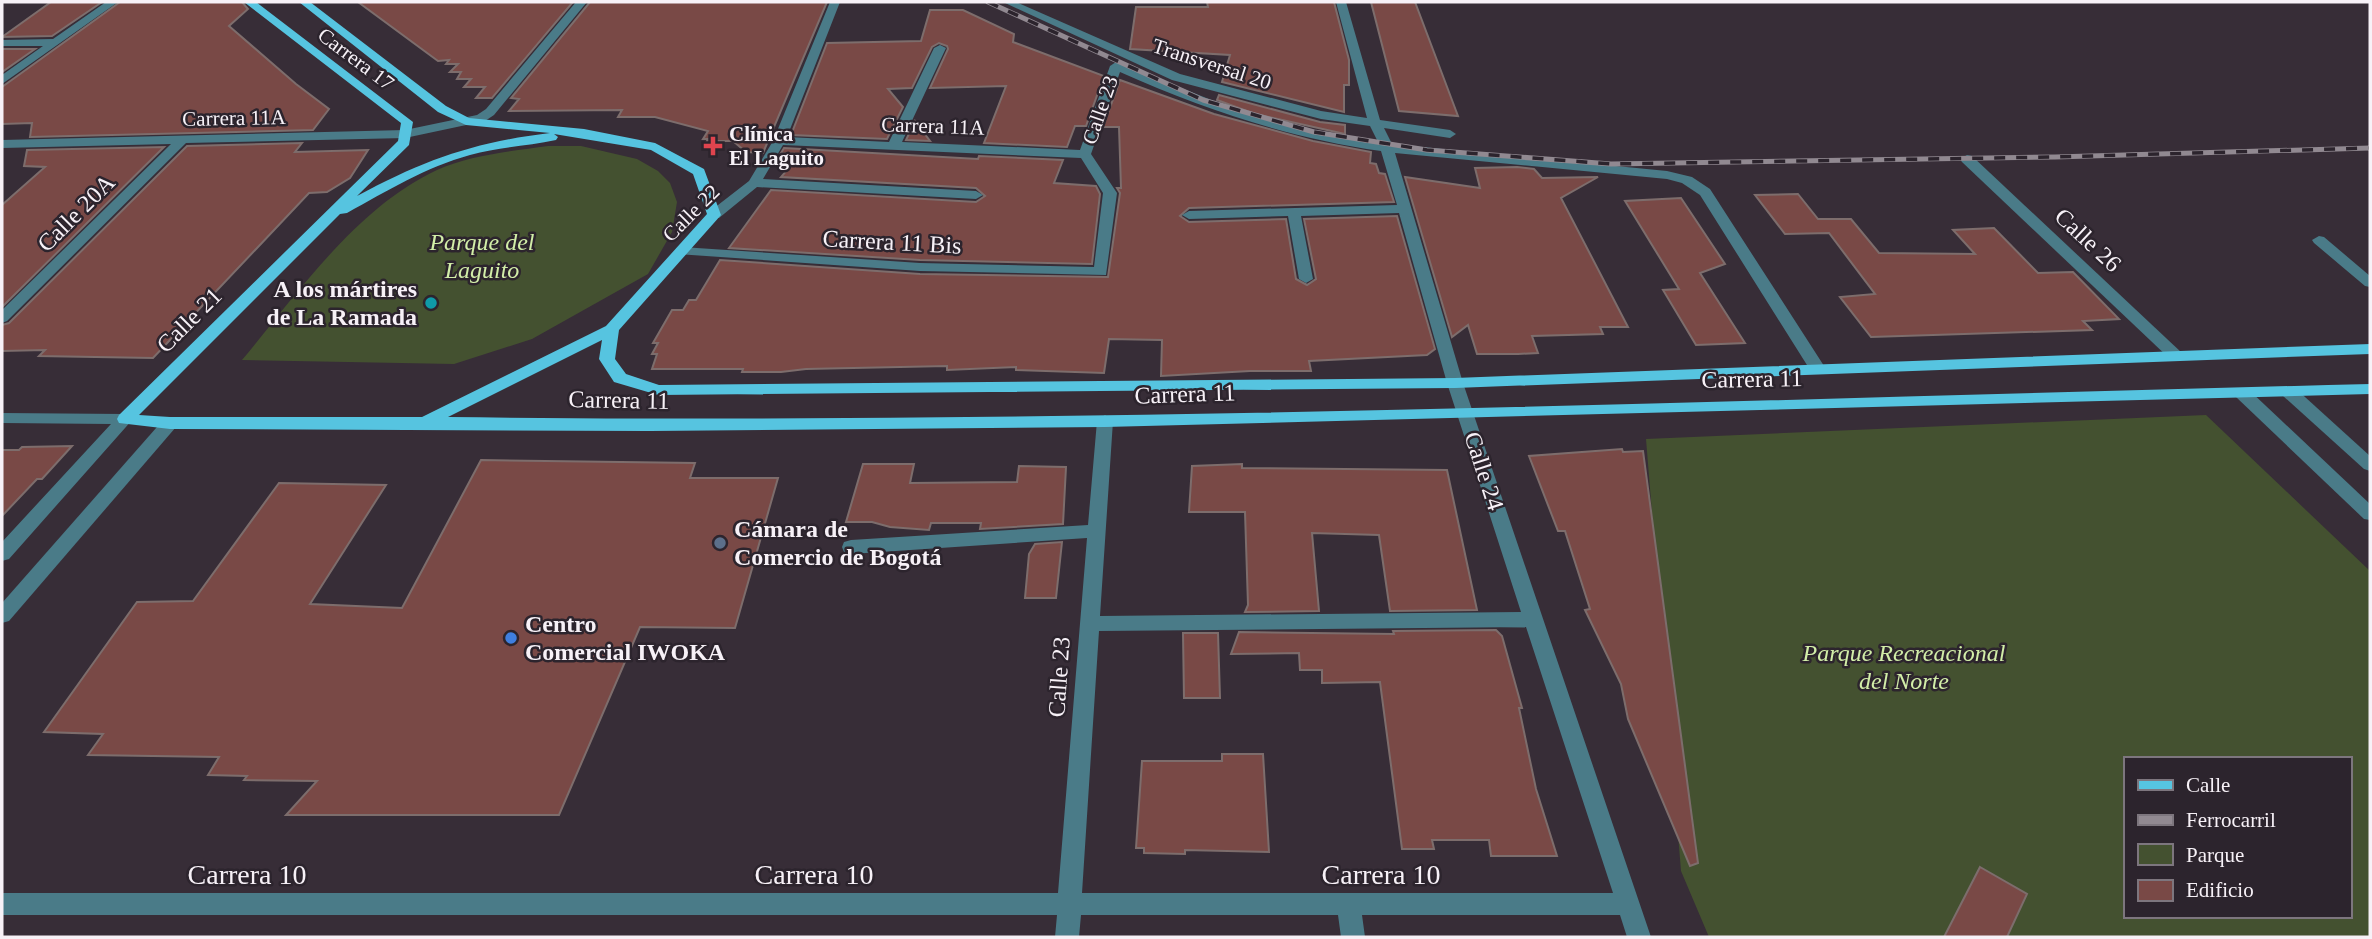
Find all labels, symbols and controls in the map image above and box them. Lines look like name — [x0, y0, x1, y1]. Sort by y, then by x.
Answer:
street label: Carrera 17 — [313, 23, 399, 95]
street label: Transversal 20 — [1150, 34, 1274, 94]
street label: Calle 23 — [1077, 73, 1123, 147]
street label: Carrera 11A — [182, 105, 287, 131]
street label: Carrera 11A — [881, 112, 986, 140]
place label: Clínica El Laguito — [729, 122, 824, 170]
marker: Clínica El Laguito — [703, 136, 723, 156]
street label: Calle 20A — [32, 169, 120, 257]
street label: Calle 22 — [658, 180, 724, 246]
street label: Calle 26 — [2050, 203, 2126, 277]
street label: Carrera 11 Bis — [822, 225, 962, 259]
park label: Parque del Laguito — [428, 229, 535, 283]
place label: A los mártires de La Ramada — [266, 276, 417, 330]
street label: Calle 21 — [151, 282, 227, 358]
marker: A los mártires de La Ramada — [423, 295, 439, 311]
street label: Carrera 11 — [1701, 365, 1803, 393]
street label: Carrera 11 — [1134, 379, 1236, 409]
street label: Carrera 11 — [568, 386, 670, 414]
street label: Calle 24 — [1459, 429, 1509, 513]
place label: Cámara de Comercio de Bogotá — [734, 516, 942, 570]
marker: Cámara de Comercio de Bogotá — [712, 535, 728, 551]
place label: Centro Comercial IWOKA — [525, 611, 726, 665]
marker: Centro Comercial IWOKA — [503, 630, 519, 646]
street label: Calle 23 — [1043, 636, 1075, 718]
park label: Parque Recreacional del Norte — [1802, 640, 2006, 694]
legend — [2124, 757, 2351, 918]
text: Calle — [2186, 773, 2230, 797]
text: Ferrocarril — [2186, 808, 2276, 832]
text: Parque — [2186, 843, 2244, 867]
street label: Carrera 10 — [188, 859, 306, 890]
street label: Carrera 10 — [755, 859, 873, 890]
street label: Carrera 10 — [1322, 859, 1440, 890]
text: Edificio — [2186, 878, 2254, 902]

